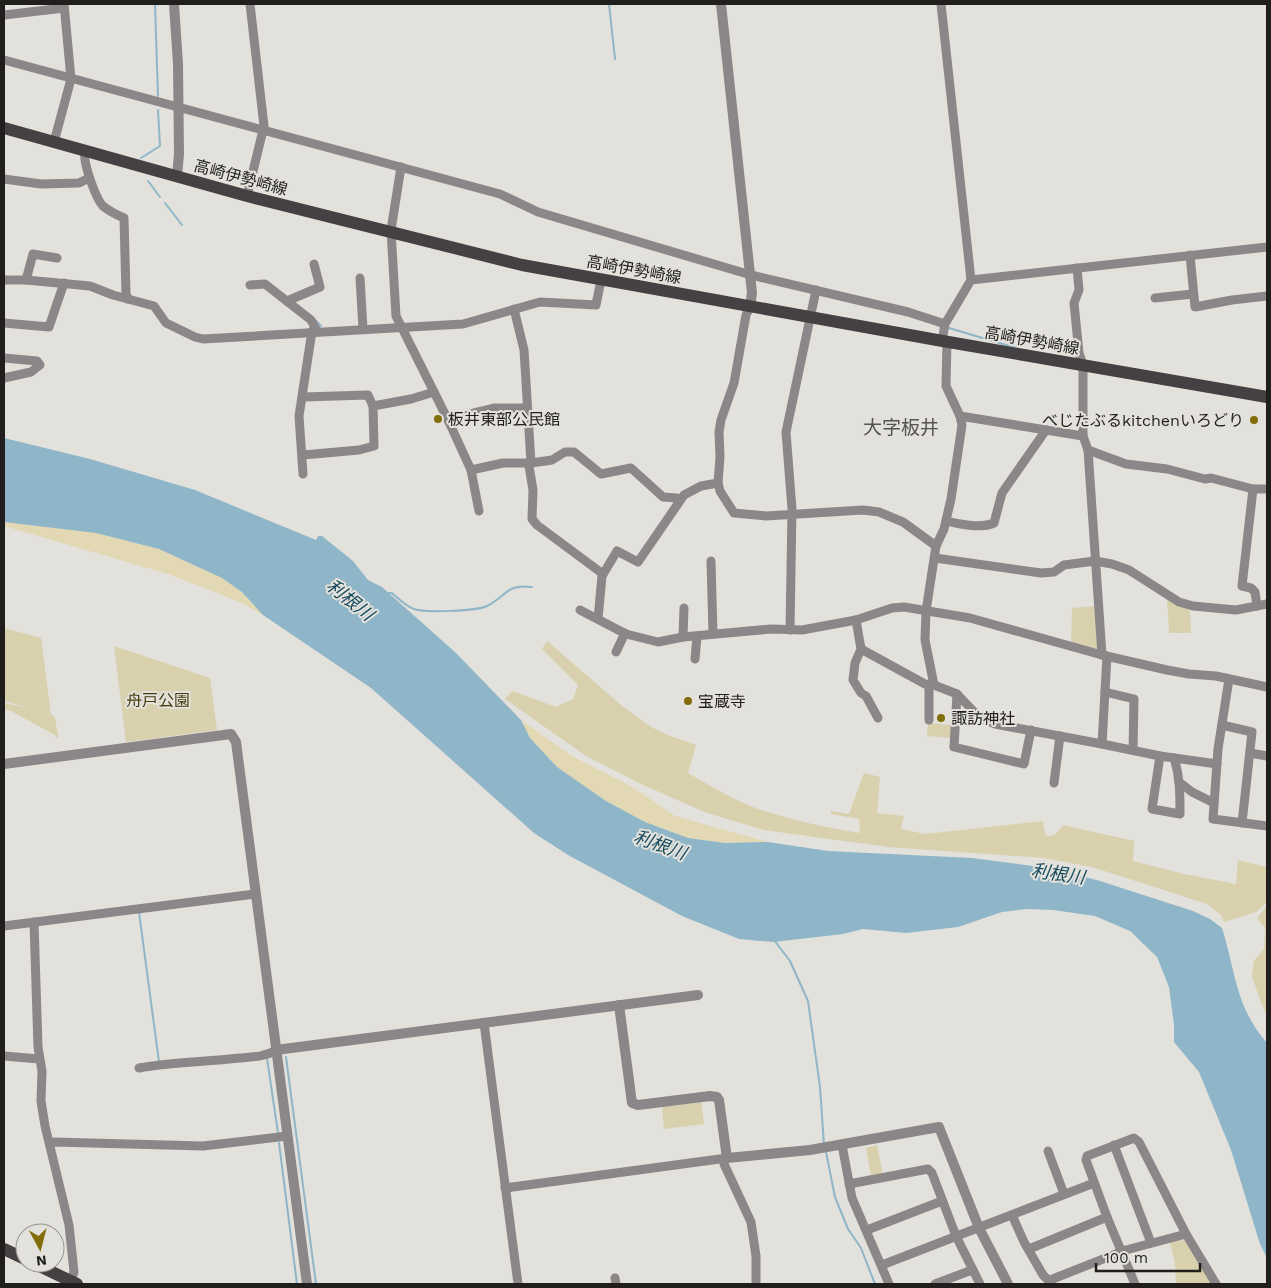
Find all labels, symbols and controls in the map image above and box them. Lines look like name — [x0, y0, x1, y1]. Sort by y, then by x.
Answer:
street label: 高崎伊勢崎線 — [192, 156, 290, 199]
street label: 高崎伊勢崎線 — [585, 252, 683, 287]
street label: 高崎伊勢崎線 — [983, 323, 1081, 358]
place label: 板井東部公民館 — [448, 410, 560, 429]
place label: べじたぶるkitchenいろどり — [1042, 411, 1244, 430]
marker: 板井東部公民館 — [432, 413, 444, 425]
marker: べじたぶるkitchenいろどり — [1248, 414, 1260, 426]
district label: 大字板井 — [863, 416, 939, 439]
water label: 利根川 — [323, 574, 379, 626]
park label: 舟戸公園 — [126, 691, 190, 710]
place label: 宝蔵寺 — [698, 692, 746, 711]
marker: 宝蔵寺 — [682, 695, 694, 707]
place label: 諏訪神社 — [951, 709, 1015, 728]
marker: 諏訪神社 — [935, 712, 947, 724]
water label: 利根川 — [631, 825, 691, 864]
water label: 利根川 — [1030, 859, 1088, 888]
north arrow — [15, 1223, 65, 1273]
scale bar — [1096, 1240, 1200, 1272]
text: 100 m — [1104, 1249, 1148, 1267]
text: N — [35, 1252, 48, 1269]

